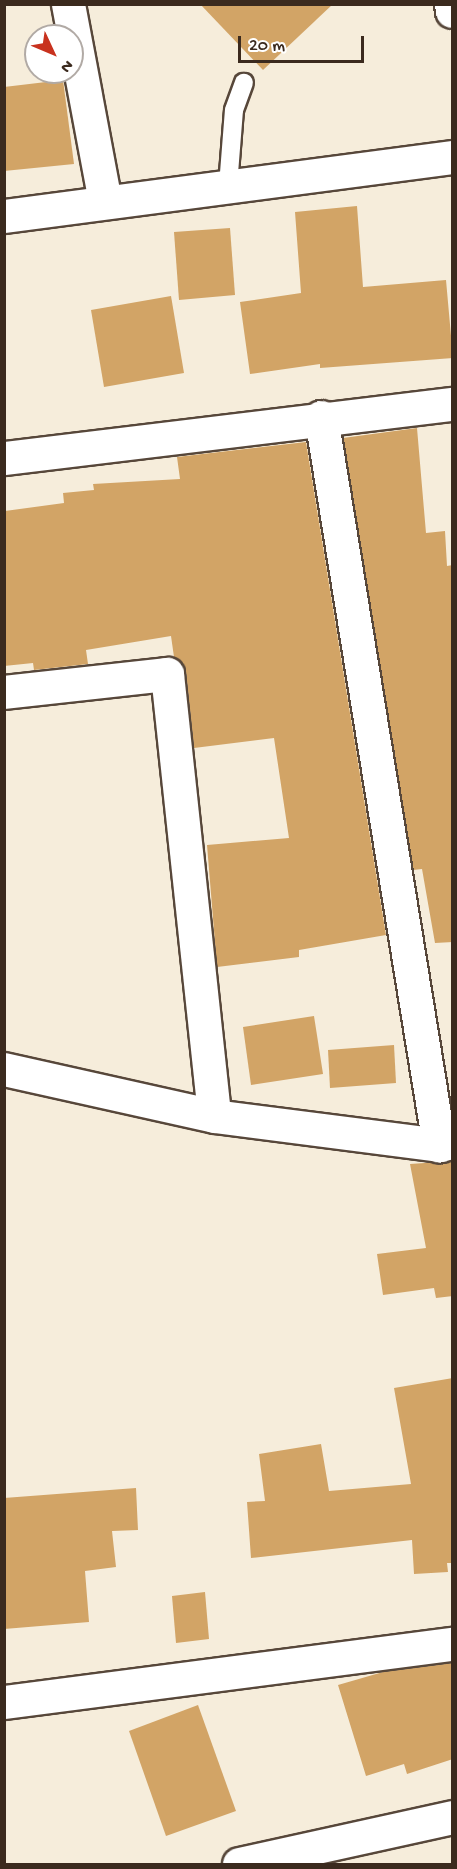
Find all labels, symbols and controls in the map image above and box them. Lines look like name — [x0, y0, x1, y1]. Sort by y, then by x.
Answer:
north arrow — [24, 24, 84, 84]
scale bar — [241, 24, 367, 62]
text: 20 m — [249, 36, 285, 57]
text: N — [55, 55, 76, 76]

